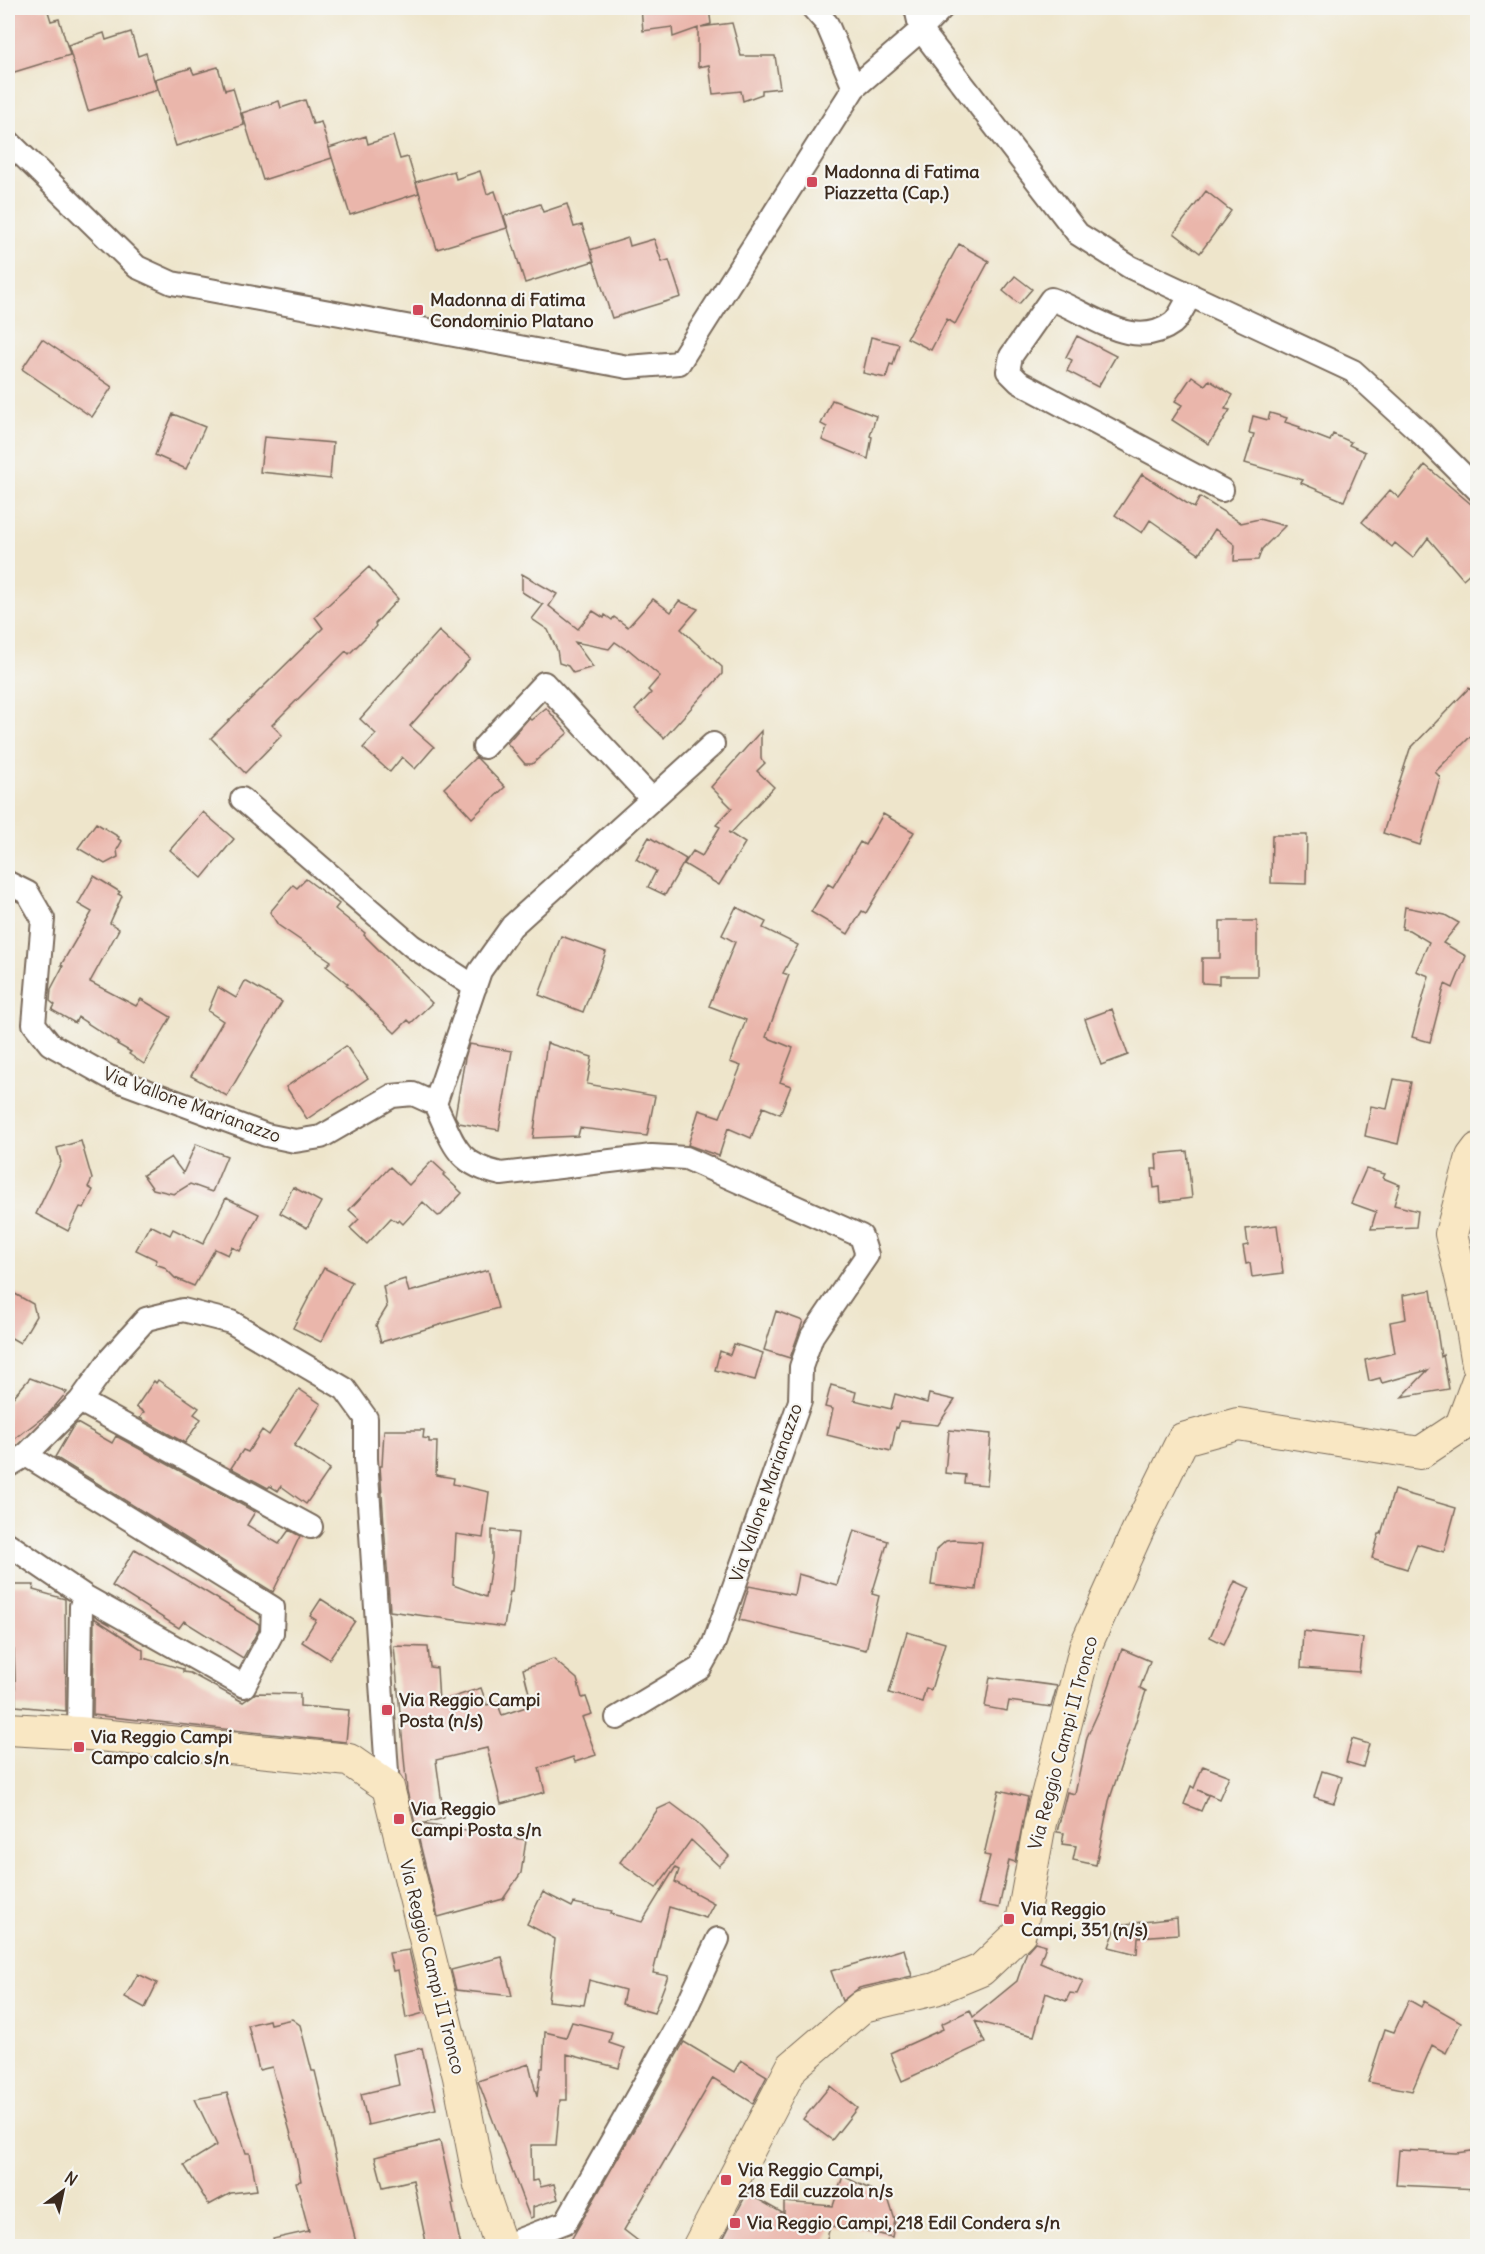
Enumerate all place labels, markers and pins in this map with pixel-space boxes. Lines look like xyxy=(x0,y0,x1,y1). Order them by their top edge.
place label: Madonna di Fatima Piazzetta (Cap.) xyxy=(824,160,979,204)
marker: Madonna di Fatima Piazzetta (Cap.) xyxy=(805,175,819,189)
place label: Madonna di Fatima Condominio Platano xyxy=(430,288,594,332)
marker: Madonna di Fatima Condominio Platano xyxy=(411,303,425,317)
place label: Via Reggio Campi Posta (n/s) xyxy=(399,1688,540,1732)
marker: Via Reggio Campi Posta (n/s) xyxy=(380,1703,394,1717)
place label: Via Reggio Campi Campo calcio s/n xyxy=(91,1725,232,1769)
marker: Via Reggio Campi Campo calcio s/n xyxy=(72,1740,86,1754)
place label: Via Reggio Campi Posta s/n xyxy=(411,1797,542,1841)
marker: Via Reggio Campi Posta s/n xyxy=(392,1812,406,1826)
place label: Via Reggio Campi, 351 (n/s) xyxy=(1021,1897,1148,1941)
marker: Via Reggio Campi, 351 (n/s) xyxy=(1002,1912,1016,1926)
place label: Via Reggio Campi, 218 Edil cuzzola n/s xyxy=(738,2158,893,2202)
marker: Via Reggio Campi, 218 Edil cuzzola n/s xyxy=(719,2173,733,2187)
place label: Via Reggio Campi, 218 Edil Condera s/n xyxy=(747,2211,1061,2234)
marker: Via Reggio Campi, 218 Edil Condera s/n xyxy=(728,2216,742,2230)

